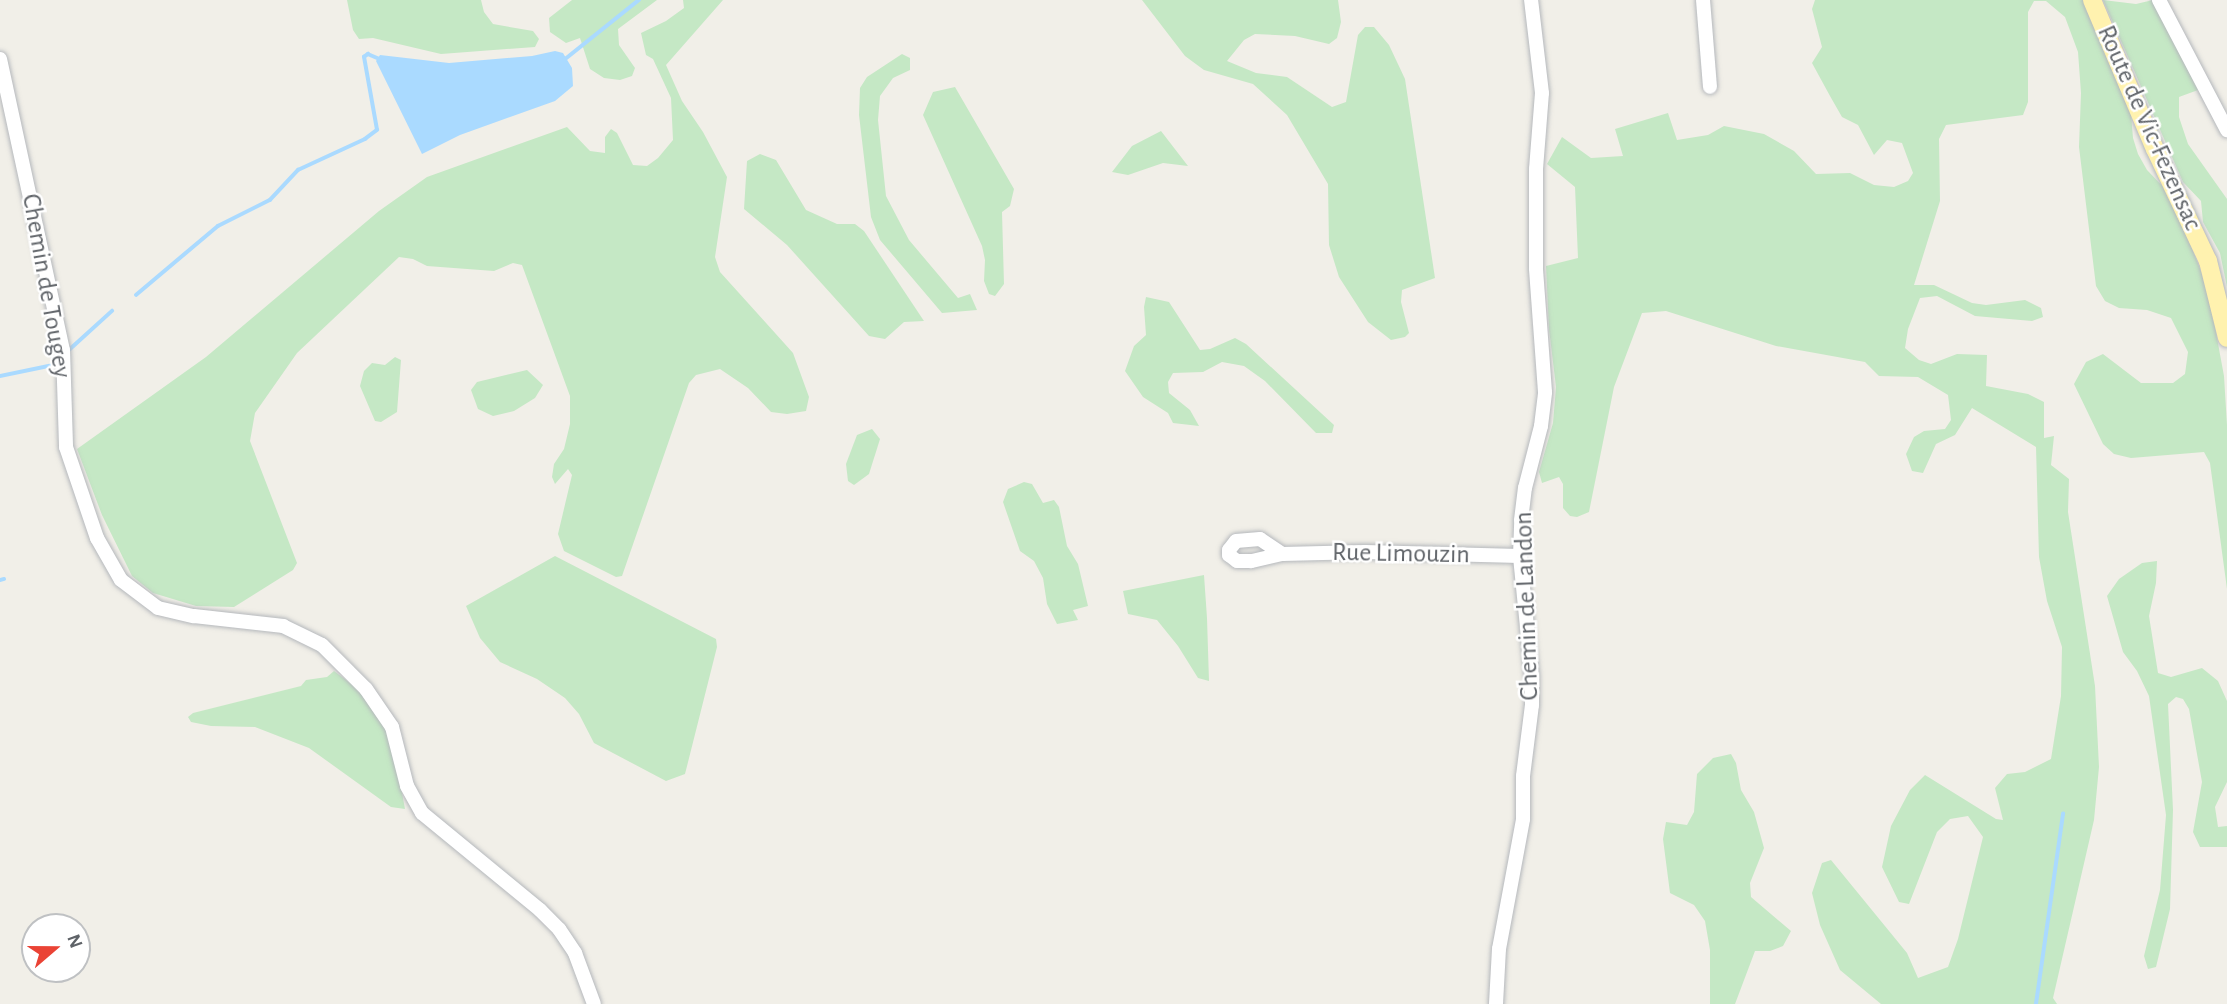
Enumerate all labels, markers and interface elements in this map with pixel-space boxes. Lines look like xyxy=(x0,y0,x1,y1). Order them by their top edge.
street label: Route de Vic-Fezensac xyxy=(2090,21,2208,235)
street label: Chemin de Tougey xyxy=(14,192,78,380)
street label: Chemin de Landon xyxy=(1508,511,1546,701)
street label: Rue Limouzin xyxy=(1332,537,1470,571)
north arrow xyxy=(21,913,91,983)
text: N xyxy=(63,932,86,951)

